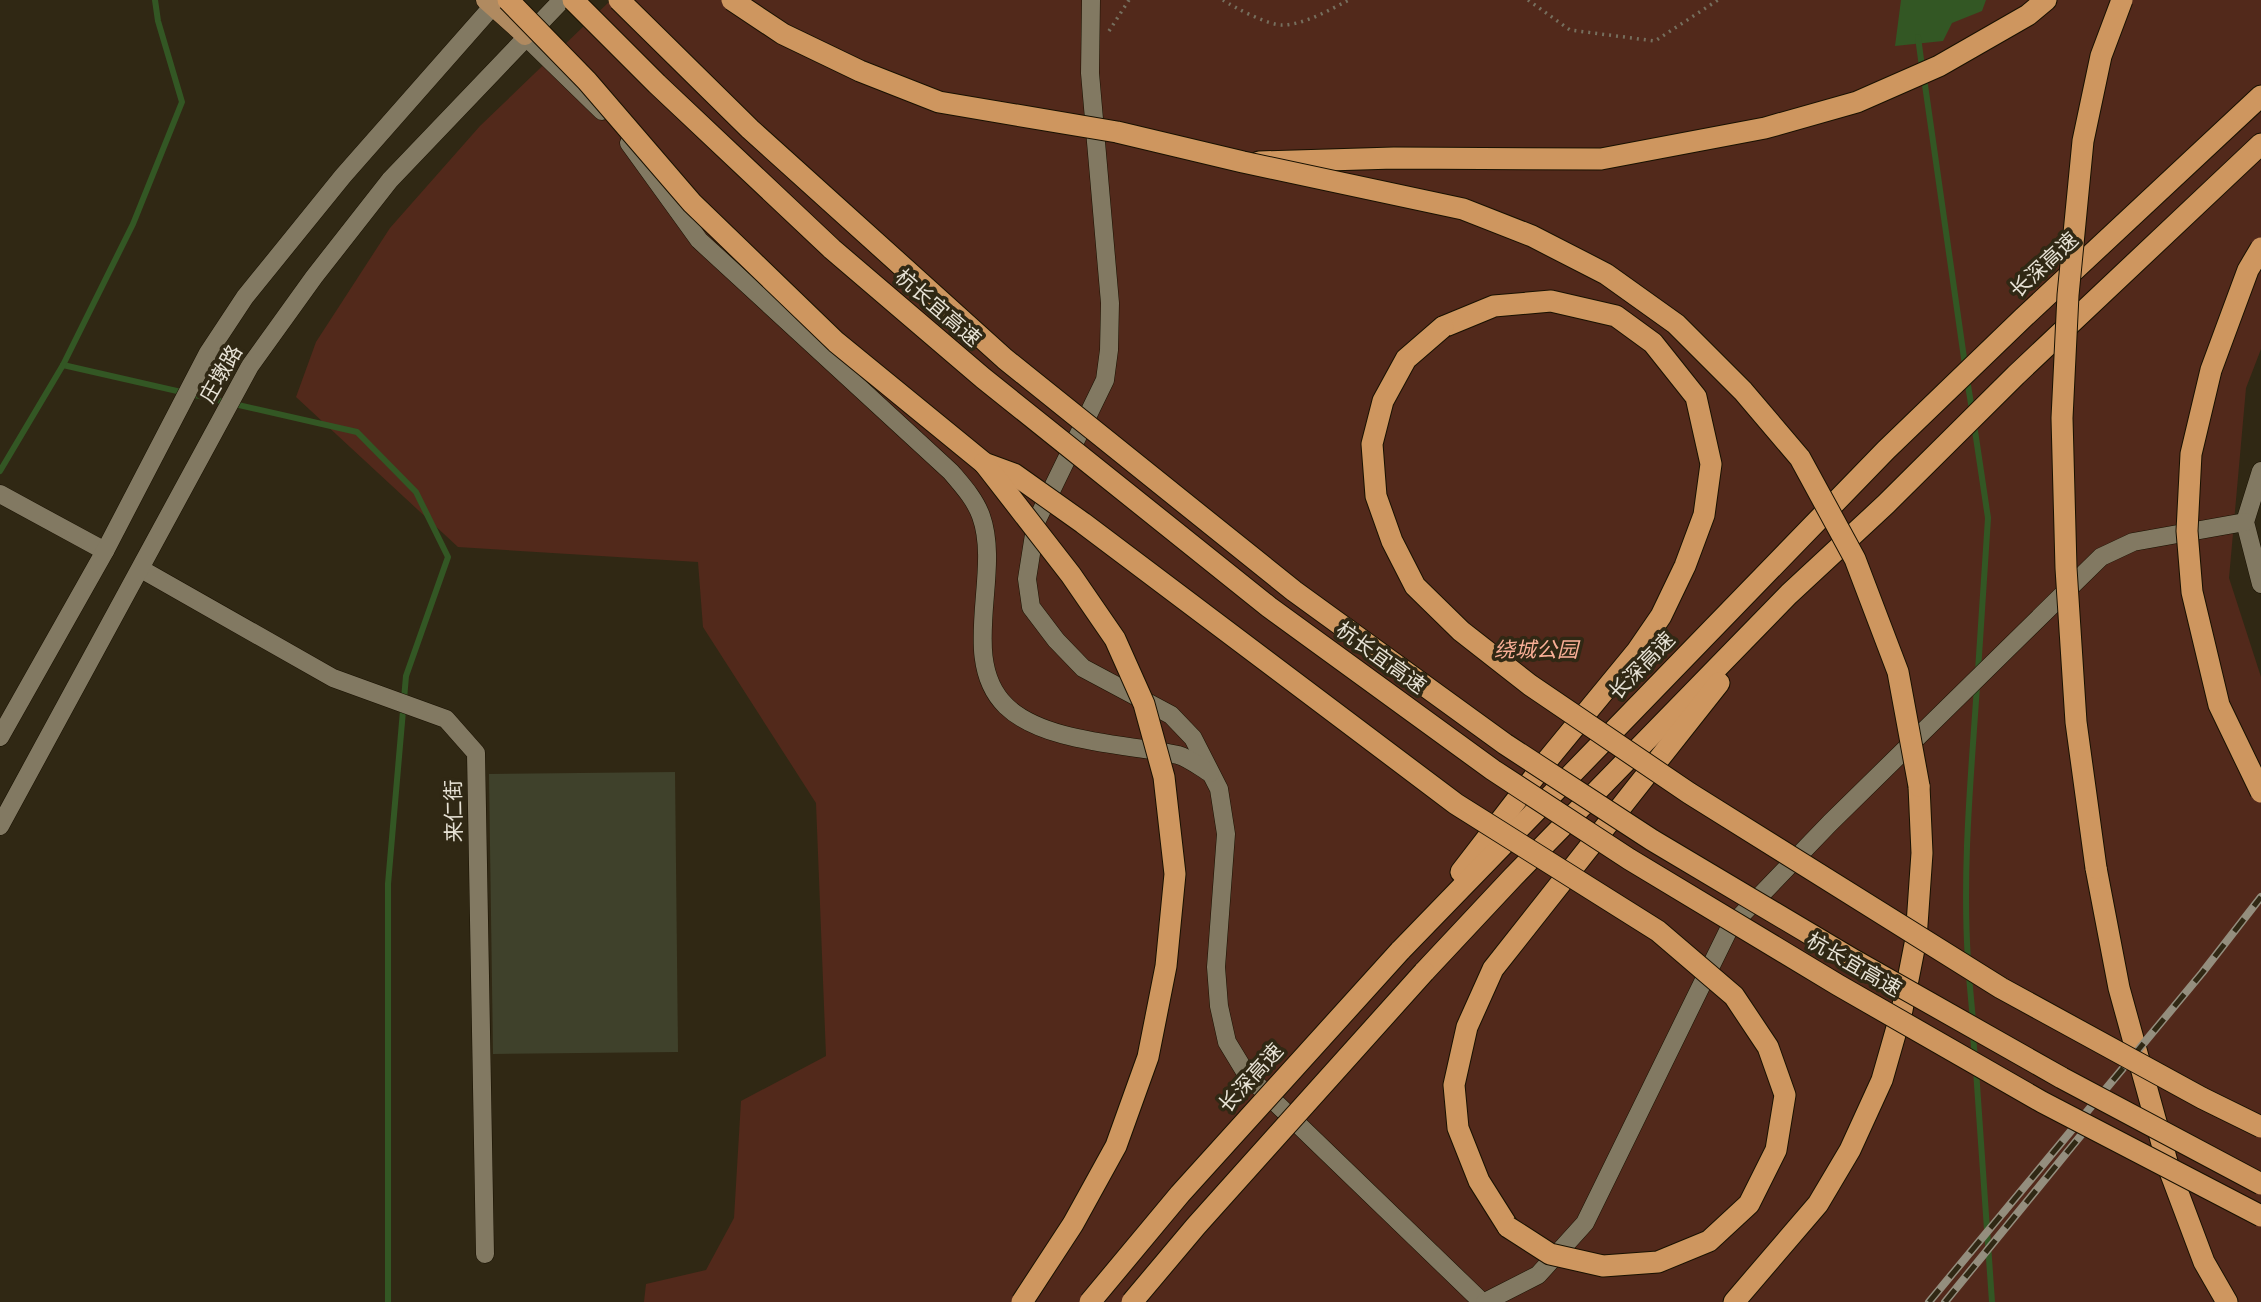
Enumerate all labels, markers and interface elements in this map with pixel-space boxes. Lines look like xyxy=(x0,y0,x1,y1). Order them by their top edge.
street label: 长深高速 xyxy=(2003,225,2084,304)
street label: 杭长宜高速 xyxy=(889,262,987,353)
street label: 庄墩路 xyxy=(192,339,249,408)
street label: 杭长宜高速 xyxy=(1330,615,1432,700)
street label: 长深高速 xyxy=(1602,625,1681,706)
park label: 绕城公园 xyxy=(1494,635,1581,664)
street label: 来仁街 xyxy=(438,779,469,843)
street label: 杭长宜高速 xyxy=(1802,926,1907,1003)
street label: 长深高速 xyxy=(1212,1037,1290,1119)

